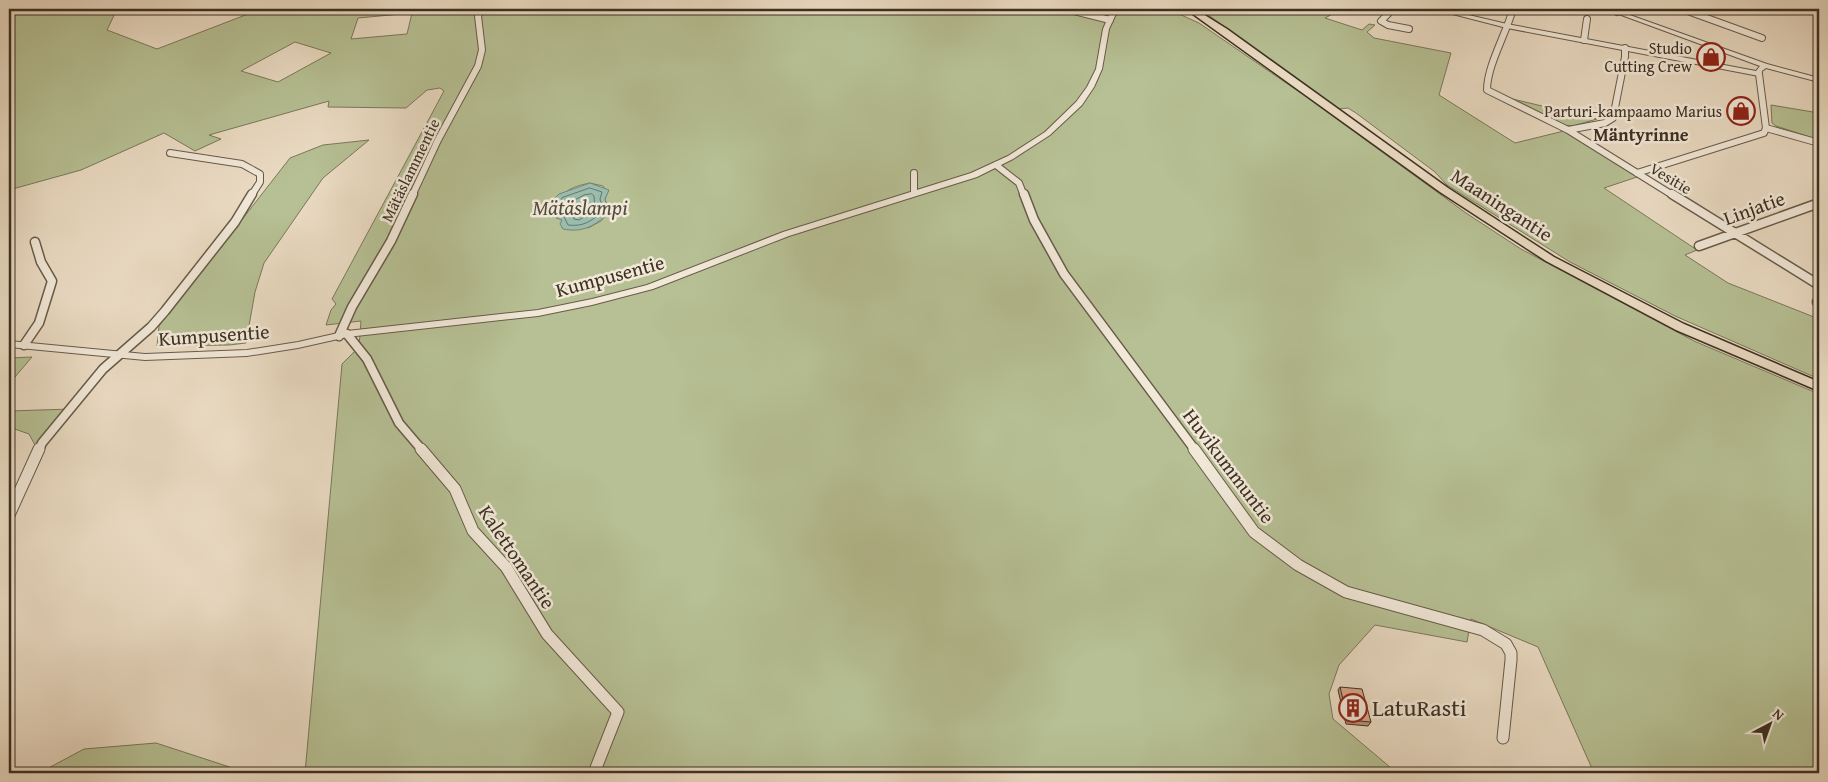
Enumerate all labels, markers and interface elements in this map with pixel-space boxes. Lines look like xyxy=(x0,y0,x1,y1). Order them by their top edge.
place label: Studio Cutting Crew xyxy=(1604,36,1693,78)
shop icon: Studio Cutting Crew xyxy=(1696,42,1726,72)
shop icon: Parturi-kampaamo Marius xyxy=(1726,96,1756,126)
place label: Parturi-kampaamo Marius xyxy=(1544,99,1722,123)
street label: Mätäslammentie xyxy=(375,114,445,226)
district label: Mäntyrinne xyxy=(1593,121,1689,148)
street label: Vesitie xyxy=(1645,156,1697,200)
street label: Maaningantie xyxy=(1446,161,1559,248)
street label: Linjatie xyxy=(1719,183,1789,232)
water label: Mätäslampi xyxy=(532,192,628,223)
street label: Kumpusentie xyxy=(552,247,667,304)
street label: Kumpusentie xyxy=(157,316,270,353)
street label: Huvikummuntie xyxy=(1176,402,1282,529)
street label: Kalettomantie xyxy=(472,499,563,614)
place label: LatuRasti xyxy=(1372,690,1467,725)
building icon: LatuRasti xyxy=(1338,693,1368,723)
north arrow xyxy=(1746,700,1796,750)
text: N xyxy=(1768,704,1789,725)

